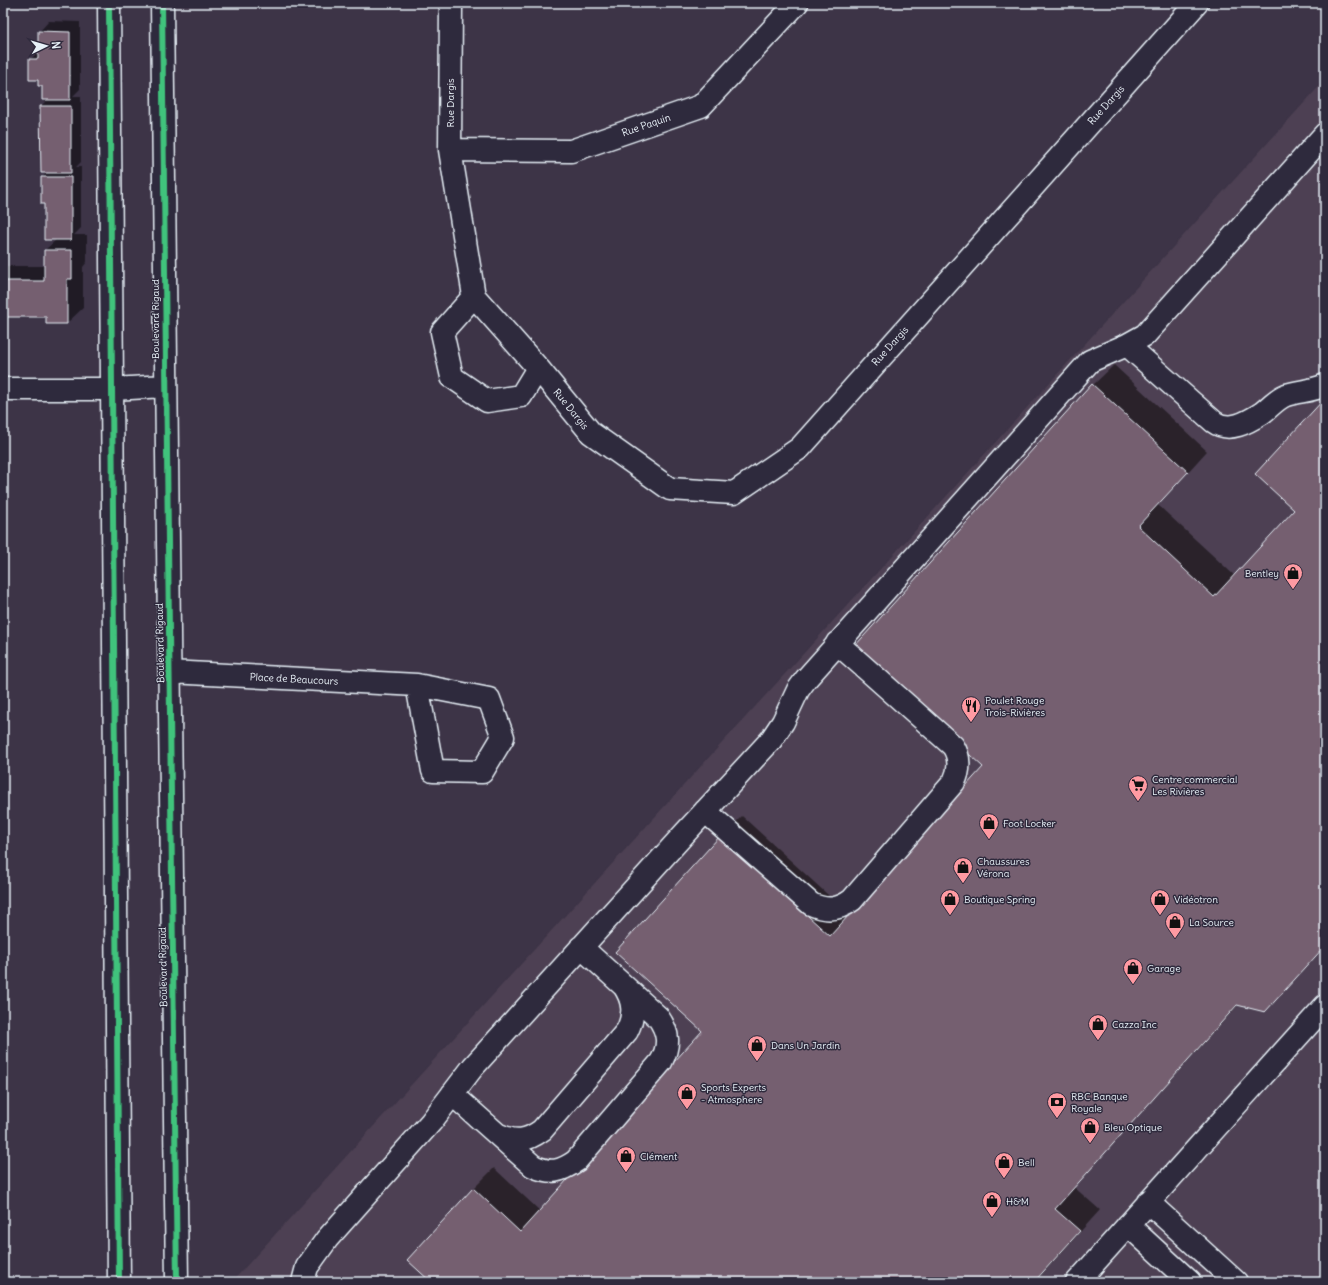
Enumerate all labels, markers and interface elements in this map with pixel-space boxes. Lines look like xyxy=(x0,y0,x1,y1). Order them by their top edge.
north arrow xyxy=(26,26,66,66)
text: N xyxy=(49,41,63,50)
street label: Rue Dargis xyxy=(444,78,457,128)
street label: Rue Dargis xyxy=(1085,82,1128,128)
street label: Rue Paquin xyxy=(620,111,672,139)
street label: Boulevard Rigaud xyxy=(149,279,162,359)
street label: Rue Dargis xyxy=(869,323,912,369)
street label: Rue Dargis xyxy=(551,386,592,432)
shop icon: Bentley xyxy=(1282,562,1304,590)
place label: Bentley xyxy=(1245,567,1279,580)
street label: Boulevard Rigaud xyxy=(153,603,167,683)
street label: Place de Beaucours xyxy=(249,670,339,688)
place label: Poulet Rouge Trois-Rivières xyxy=(985,694,1045,719)
restaurant icon: Poulet Rouge Trois-Rivières xyxy=(960,695,982,723)
place label: Centre commercial Les Rivières xyxy=(1152,773,1237,798)
supermarket icon: Centre commercial Les Rivières xyxy=(1127,774,1149,802)
shop icon: Foot Locker xyxy=(978,812,1000,840)
place label: Foot Locker xyxy=(1003,817,1056,830)
place label: Chaussures Vérona xyxy=(977,855,1030,880)
shop icon: Chaussures Vérona xyxy=(952,856,974,884)
shop icon: Boutique Spring xyxy=(939,888,961,916)
shop icon: Vidéotron xyxy=(1149,888,1171,916)
place label: Boutique Spring xyxy=(964,893,1036,906)
place label: Vidéotron xyxy=(1174,893,1218,906)
shop icon: La Source xyxy=(1164,911,1186,939)
place label: La Source xyxy=(1189,916,1234,929)
street label: Boulevard Rigaud xyxy=(156,927,170,1007)
shop icon: Garage xyxy=(1122,957,1144,985)
place label: Garage xyxy=(1147,962,1181,975)
shop icon: Cazza Inc xyxy=(1087,1013,1109,1041)
place label: Cazza Inc xyxy=(1112,1018,1157,1031)
shop icon: Dans Un Jardin xyxy=(746,1034,768,1062)
place label: Dans Un Jardin xyxy=(771,1039,840,1052)
place label: Sports Experts - Atmosphere xyxy=(701,1081,767,1106)
shop icon: Sports Experts - Atmosphere xyxy=(676,1082,698,1110)
place label: RBC Banque Royale xyxy=(1071,1090,1128,1115)
bank icon: RBC Banque Royale xyxy=(1046,1091,1068,1119)
shop icon: Bleu Optique xyxy=(1079,1116,1101,1144)
place label: Bleu Optique xyxy=(1104,1121,1162,1134)
shop icon: Clément xyxy=(615,1145,637,1173)
place label: Clément xyxy=(640,1150,678,1163)
shop icon: Bell xyxy=(993,1151,1015,1179)
place label: Bell xyxy=(1018,1156,1034,1169)
shop icon: H&M xyxy=(981,1190,1003,1218)
place label: H&M xyxy=(1006,1195,1029,1208)

